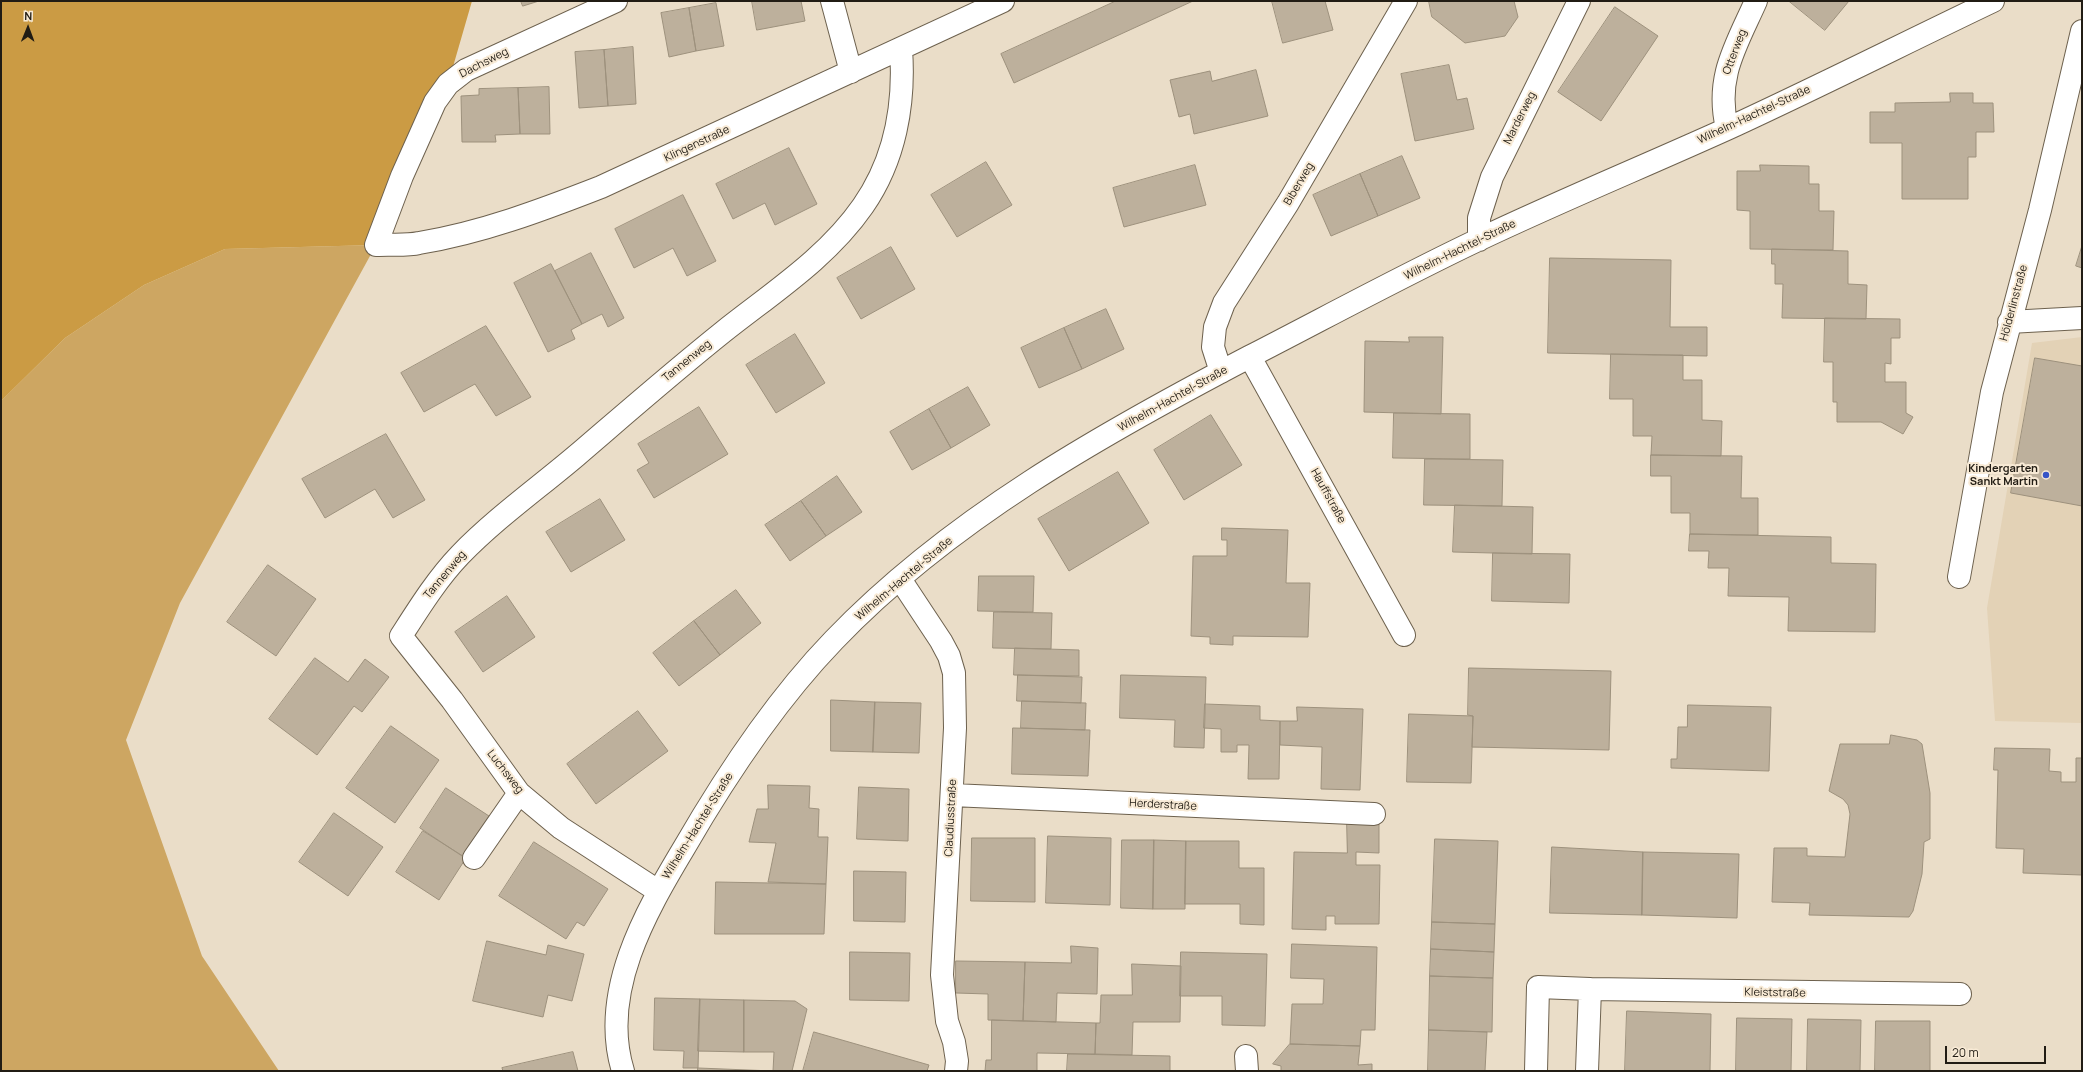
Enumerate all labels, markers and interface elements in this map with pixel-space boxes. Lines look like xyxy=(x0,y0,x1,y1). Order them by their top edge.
north arrow xyxy=(8,8,48,48)
text: N xyxy=(24,8,32,23)
street label: Otterweg xyxy=(1720,27,1750,77)
street label: Dachsweg xyxy=(457,45,511,81)
street label: Wilhelm-Hachtel-Straße xyxy=(1696,83,1812,147)
street label: Marderweg xyxy=(1501,89,1539,147)
street label: Klingenstraße xyxy=(662,123,732,165)
street label: Biberweg xyxy=(1281,160,1317,208)
street label: Wilhelm-Hachtel-Straße xyxy=(1402,217,1518,283)
street label: Hölderlinstraße xyxy=(1998,264,2030,342)
street label: Tannenweg xyxy=(660,337,714,385)
street label: Wilhelm-Hachtel-Straße xyxy=(1116,363,1230,435)
place label: Kindergarten Sankt Martin xyxy=(1968,462,2038,488)
street label: Hauffstraße xyxy=(1308,466,1348,526)
marker: Kindergarten Sankt Martin xyxy=(2041,470,2051,480)
street label: Wilhelm-Hachtel-Straße xyxy=(853,534,955,624)
street label: Tannenweg xyxy=(421,548,469,602)
street label: Luchsweg xyxy=(484,748,526,796)
street label: Wilhelm-Hachtel-Straße xyxy=(660,770,736,882)
street label: Claudiusstraße xyxy=(942,779,960,857)
street label: Herderstraße xyxy=(1129,797,1197,813)
street label: Kleiststraße xyxy=(1744,986,1806,1000)
scale bar xyxy=(1947,1038,2048,1064)
text: 20 m xyxy=(1952,1044,1979,1061)

